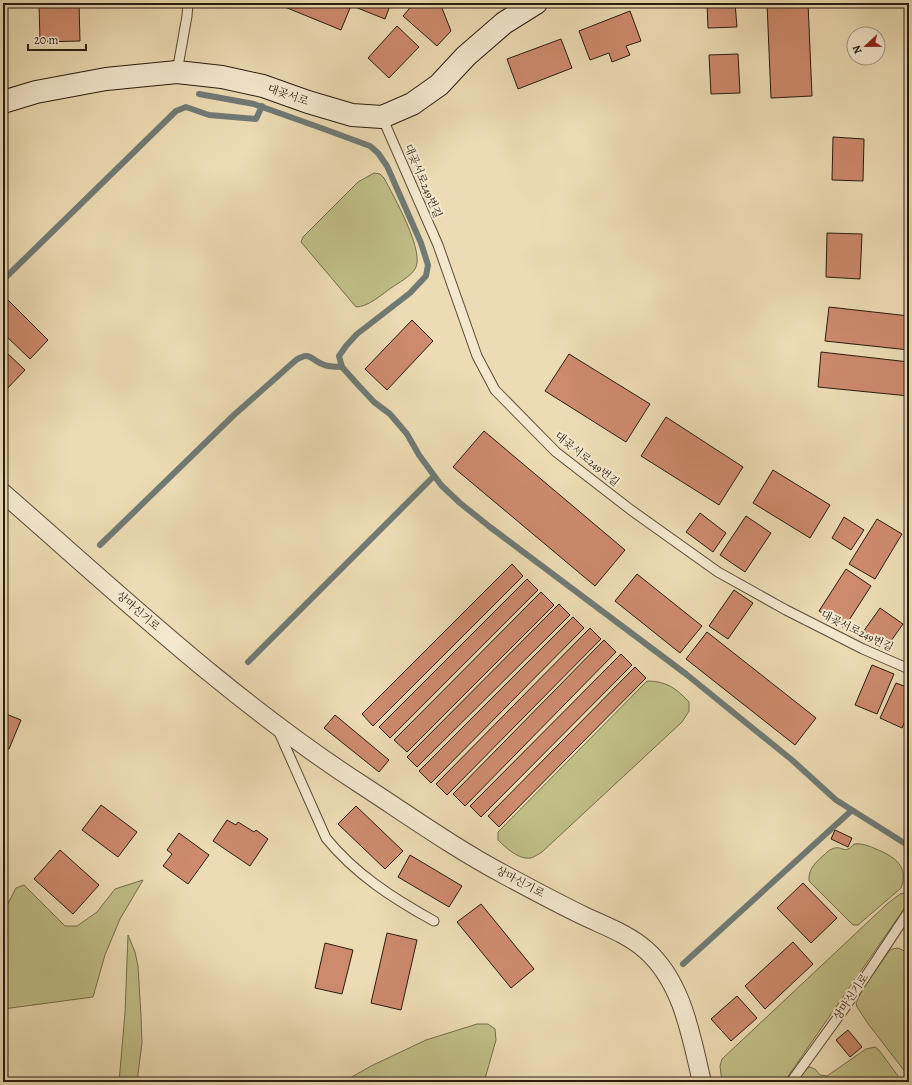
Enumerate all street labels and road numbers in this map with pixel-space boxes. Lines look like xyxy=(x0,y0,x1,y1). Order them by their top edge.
street label: 대곶서로 xyxy=(265,81,311,109)
street label: 대곶서로249번길 xyxy=(401,142,445,220)
street label: 대곶서로249번길 xyxy=(552,428,622,490)
street label: 상마신기로 xyxy=(113,588,163,634)
street label: 대곶서로249번길 xyxy=(818,607,896,655)
street label: 상마신기로 xyxy=(493,863,547,901)
street label: 상마신기로 xyxy=(830,970,872,1023)

